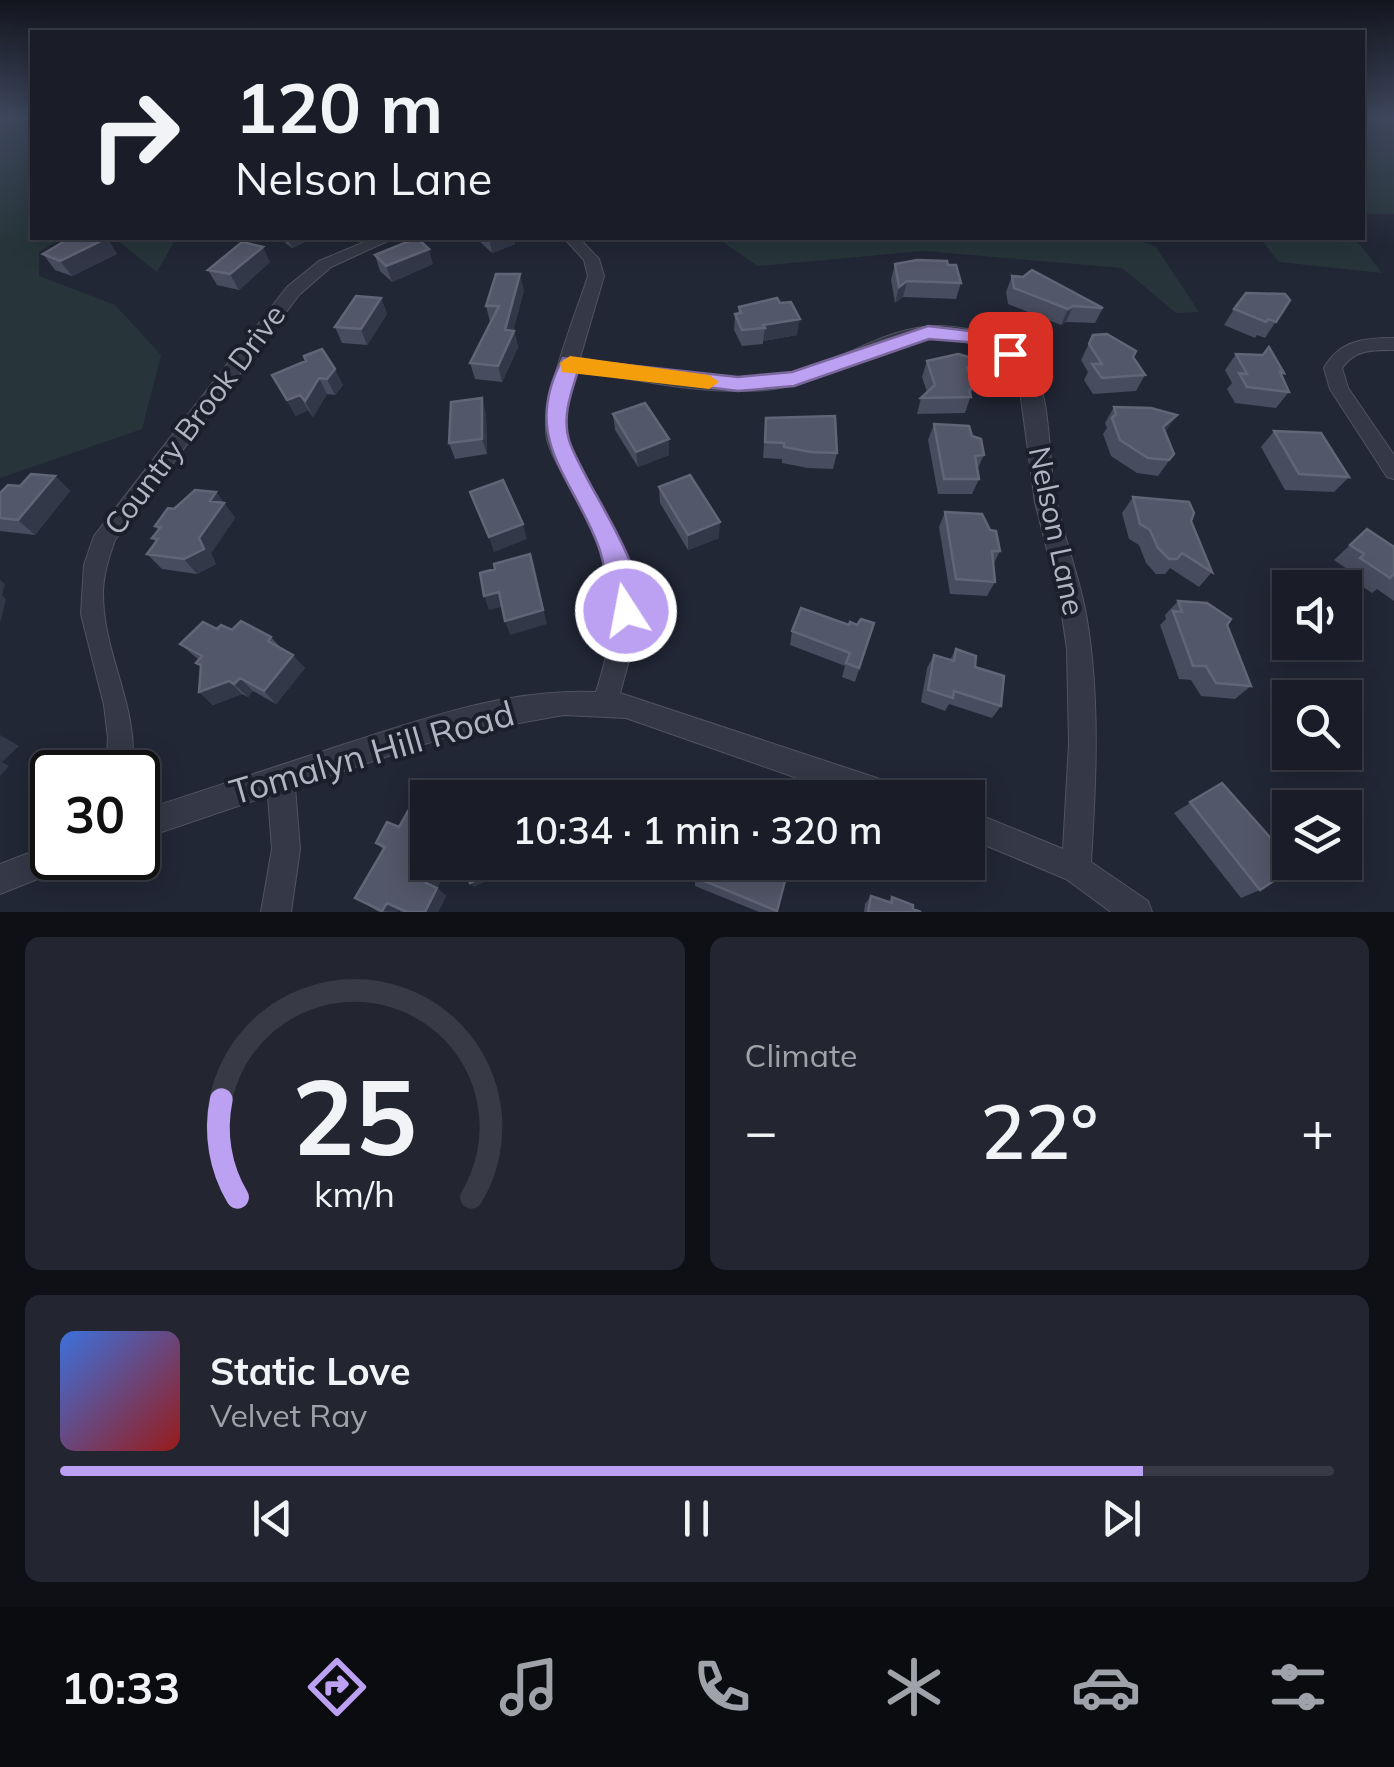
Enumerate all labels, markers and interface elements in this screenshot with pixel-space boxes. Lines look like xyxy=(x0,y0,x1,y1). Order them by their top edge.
text: 120 m xyxy=(235,63,443,151)
icon: right xyxy=(70,70,200,200)
text: Nelson Lane xyxy=(235,150,492,206)
street label: Country Brook Drive xyxy=(95,297,293,542)
pin xyxy=(968,312,1053,397)
icon: arrive xyxy=(983,327,1038,382)
street label: Nelson Lane xyxy=(1021,443,1093,619)
position arrow xyxy=(574,559,678,663)
map controls xyxy=(1272,570,1362,880)
button: sound xyxy=(1272,570,1362,660)
button: search xyxy=(1272,680,1362,770)
street label: Tomalyn Hill Road xyxy=(225,690,519,814)
speed limit sign: 30 xyxy=(30,750,160,880)
button: layers xyxy=(1272,790,1362,880)
text: 10:34 · 1 min · 320 m xyxy=(512,806,883,854)
text: Climate xyxy=(745,1035,857,1075)
text: 25 xyxy=(292,1050,417,1181)
text: 22° xyxy=(980,1084,1098,1178)
text: − xyxy=(745,1096,778,1165)
text: + xyxy=(1301,1096,1334,1165)
text: km/h xyxy=(314,1171,395,1216)
text: Static Love xyxy=(210,1347,411,1395)
text: Velvet Ray xyxy=(210,1395,367,1435)
icon: previous xyxy=(245,1491,300,1546)
icon: pause xyxy=(669,1491,724,1546)
icon: next xyxy=(1094,1491,1149,1546)
icon: directions xyxy=(302,1652,372,1722)
icon: music xyxy=(494,1652,564,1722)
icon: phone xyxy=(687,1652,757,1722)
icon: climate xyxy=(879,1652,949,1722)
icon: car xyxy=(1071,1652,1141,1722)
icon: filters xyxy=(1263,1652,1333,1722)
text: 10:33 xyxy=(61,1659,180,1715)

